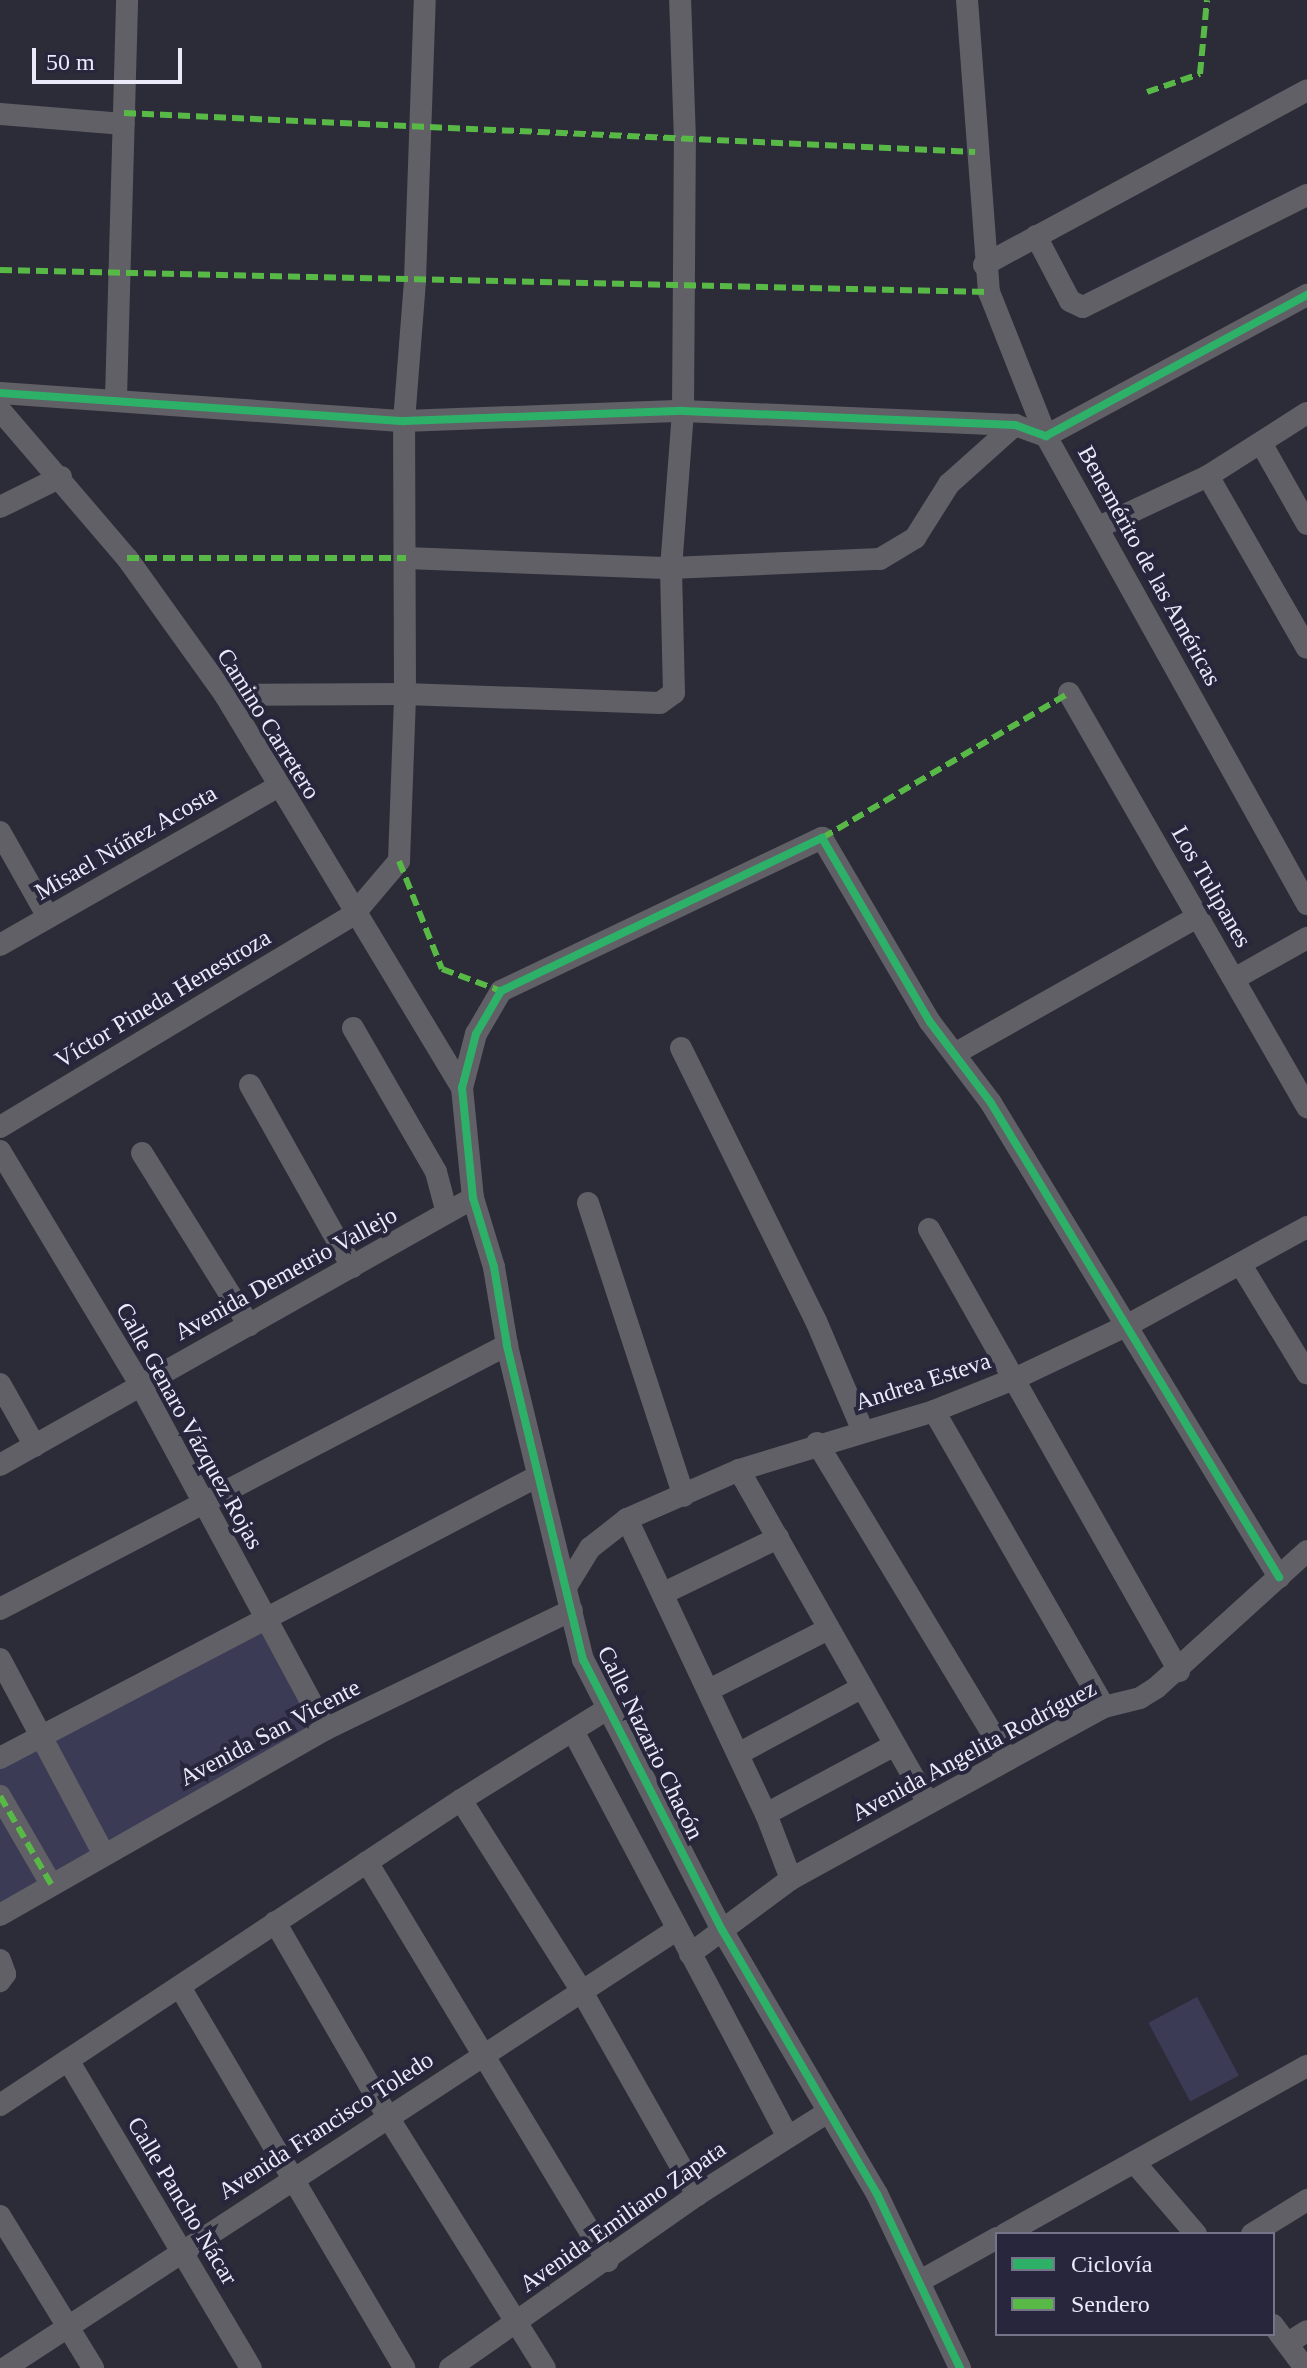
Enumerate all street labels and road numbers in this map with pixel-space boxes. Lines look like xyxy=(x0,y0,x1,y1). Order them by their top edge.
street label: Benemérito de las Américas xyxy=(1071,440,1227,692)
street label: Camino Carretero xyxy=(210,643,326,805)
street label: Misael Núñez Acosta xyxy=(29,779,223,907)
street label: Los Tulipanes xyxy=(1165,821,1257,953)
street label: Víctor Pineda Henestroza xyxy=(50,923,276,1075)
street label: Avenida Demetrio Vallejo xyxy=(170,1201,402,1347)
street label: Calle Genaro Vázquez Rojas xyxy=(109,1297,269,1555)
street label: Andrea Esteva xyxy=(852,1347,994,1417)
street label: Calle Nazario Chacón xyxy=(591,1641,709,1845)
street label: Avenida San Vicente xyxy=(175,1673,365,1793)
street label: Avenida Angelita Rodríguez xyxy=(846,1674,1102,1828)
street label: Avenida Francisco Toledo xyxy=(213,2046,439,2206)
street label: Calle Pancho Nácar xyxy=(121,2112,243,2290)
street label: Avenida Emiliano Zapata xyxy=(514,2135,732,2299)

